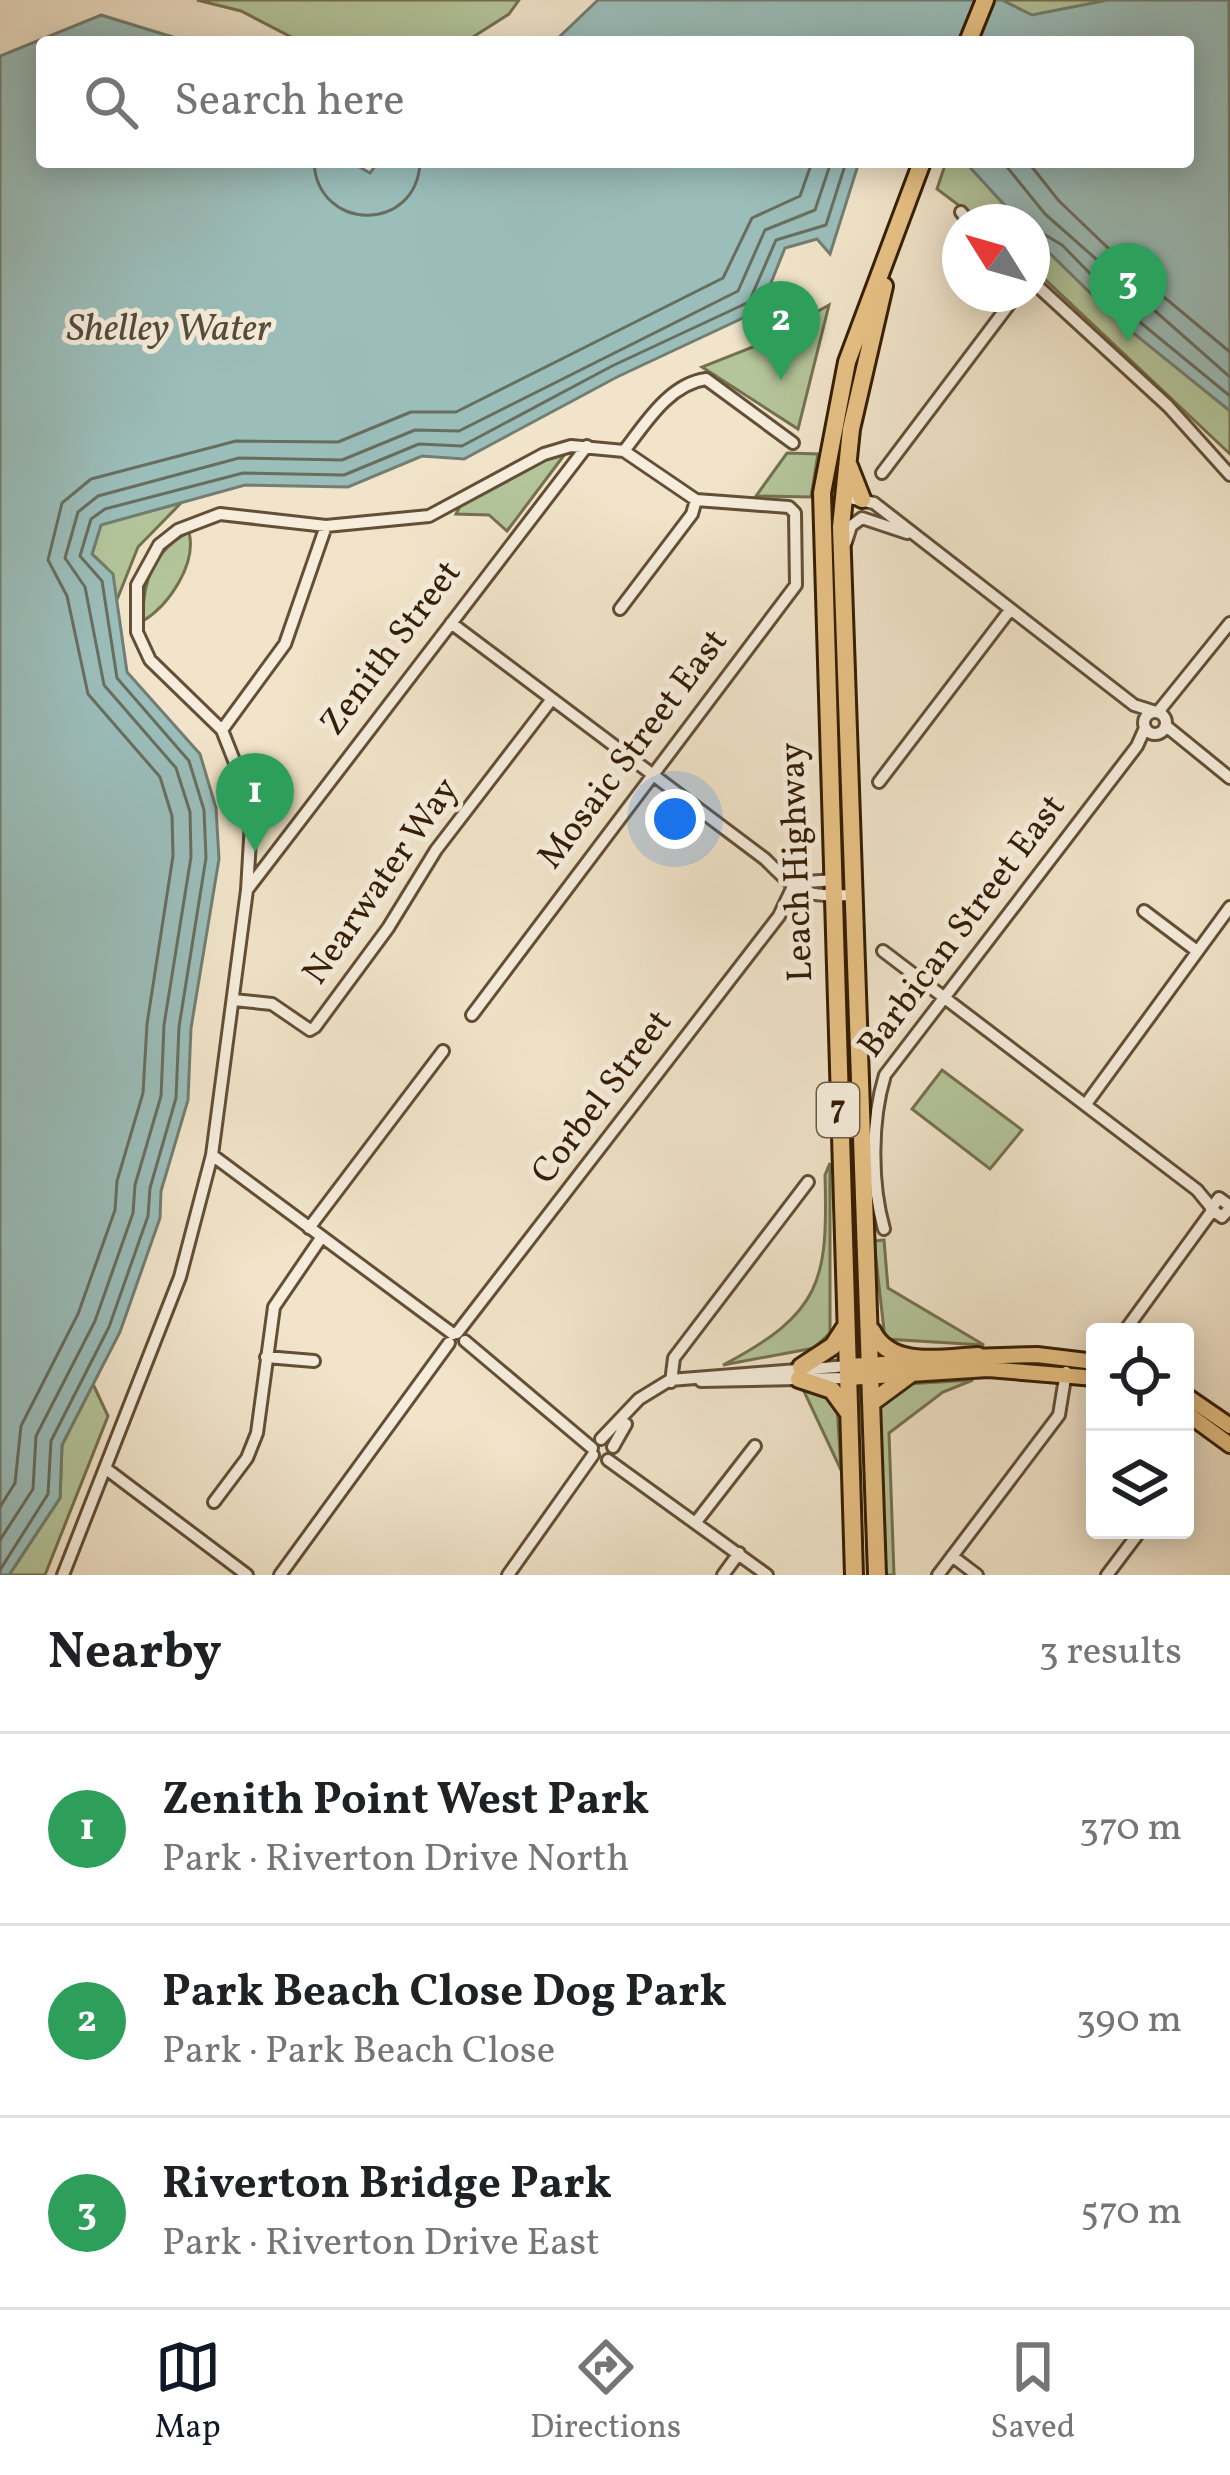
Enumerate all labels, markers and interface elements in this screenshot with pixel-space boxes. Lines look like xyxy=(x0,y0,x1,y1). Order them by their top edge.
search box xyxy=(36,36,1194,168)
icon: search xyxy=(78,69,144,135)
text: Search here xyxy=(174,71,405,134)
north arrow xyxy=(942,204,1050,312)
pin: 3 xyxy=(1089,243,1167,342)
pin: 2 xyxy=(742,281,820,380)
water label: Shelley Water xyxy=(67,303,272,357)
street label: Zenith Street xyxy=(310,551,474,747)
street label: Mosaic Street East xyxy=(527,620,741,880)
street label: Leach Highway xyxy=(769,741,827,983)
pin: 1 xyxy=(216,753,294,852)
street label: Nearwater Way xyxy=(292,768,472,996)
street label: Barbican Street East xyxy=(847,785,1079,1069)
your location xyxy=(645,789,705,849)
street label: Corbel Street xyxy=(521,1000,685,1196)
road number: 7 xyxy=(817,1083,859,1137)
map controls xyxy=(1086,1323,1194,1539)
button: locate xyxy=(1086,1323,1194,1431)
button: layers xyxy=(1086,1431,1194,1539)
text: Nearby xyxy=(48,1618,222,1689)
text: 3 results xyxy=(1039,1626,1182,1680)
text: Zenith Point West Park xyxy=(162,1770,649,1833)
text: 1 xyxy=(79,1802,95,1856)
text: 370 m xyxy=(1079,1802,1182,1856)
text: Park · Riverton Drive North xyxy=(162,1833,630,1887)
text: Park Beach Close Dog Park xyxy=(162,1962,727,2025)
text: 2 xyxy=(77,1994,97,2048)
text: 390 m xyxy=(1076,1994,1182,2048)
text: Park · Park Beach Close xyxy=(162,2025,555,2079)
text: Riverton Bridge Park xyxy=(162,2154,612,2217)
text: 3 xyxy=(77,2186,97,2240)
text: 570 m xyxy=(1080,2186,1182,2240)
text: Park · Riverton Drive East xyxy=(162,2217,600,2271)
tab: Map xyxy=(155,2334,221,2452)
tab: Directions xyxy=(530,2334,681,2452)
tab: Saved xyxy=(990,2334,1075,2452)

